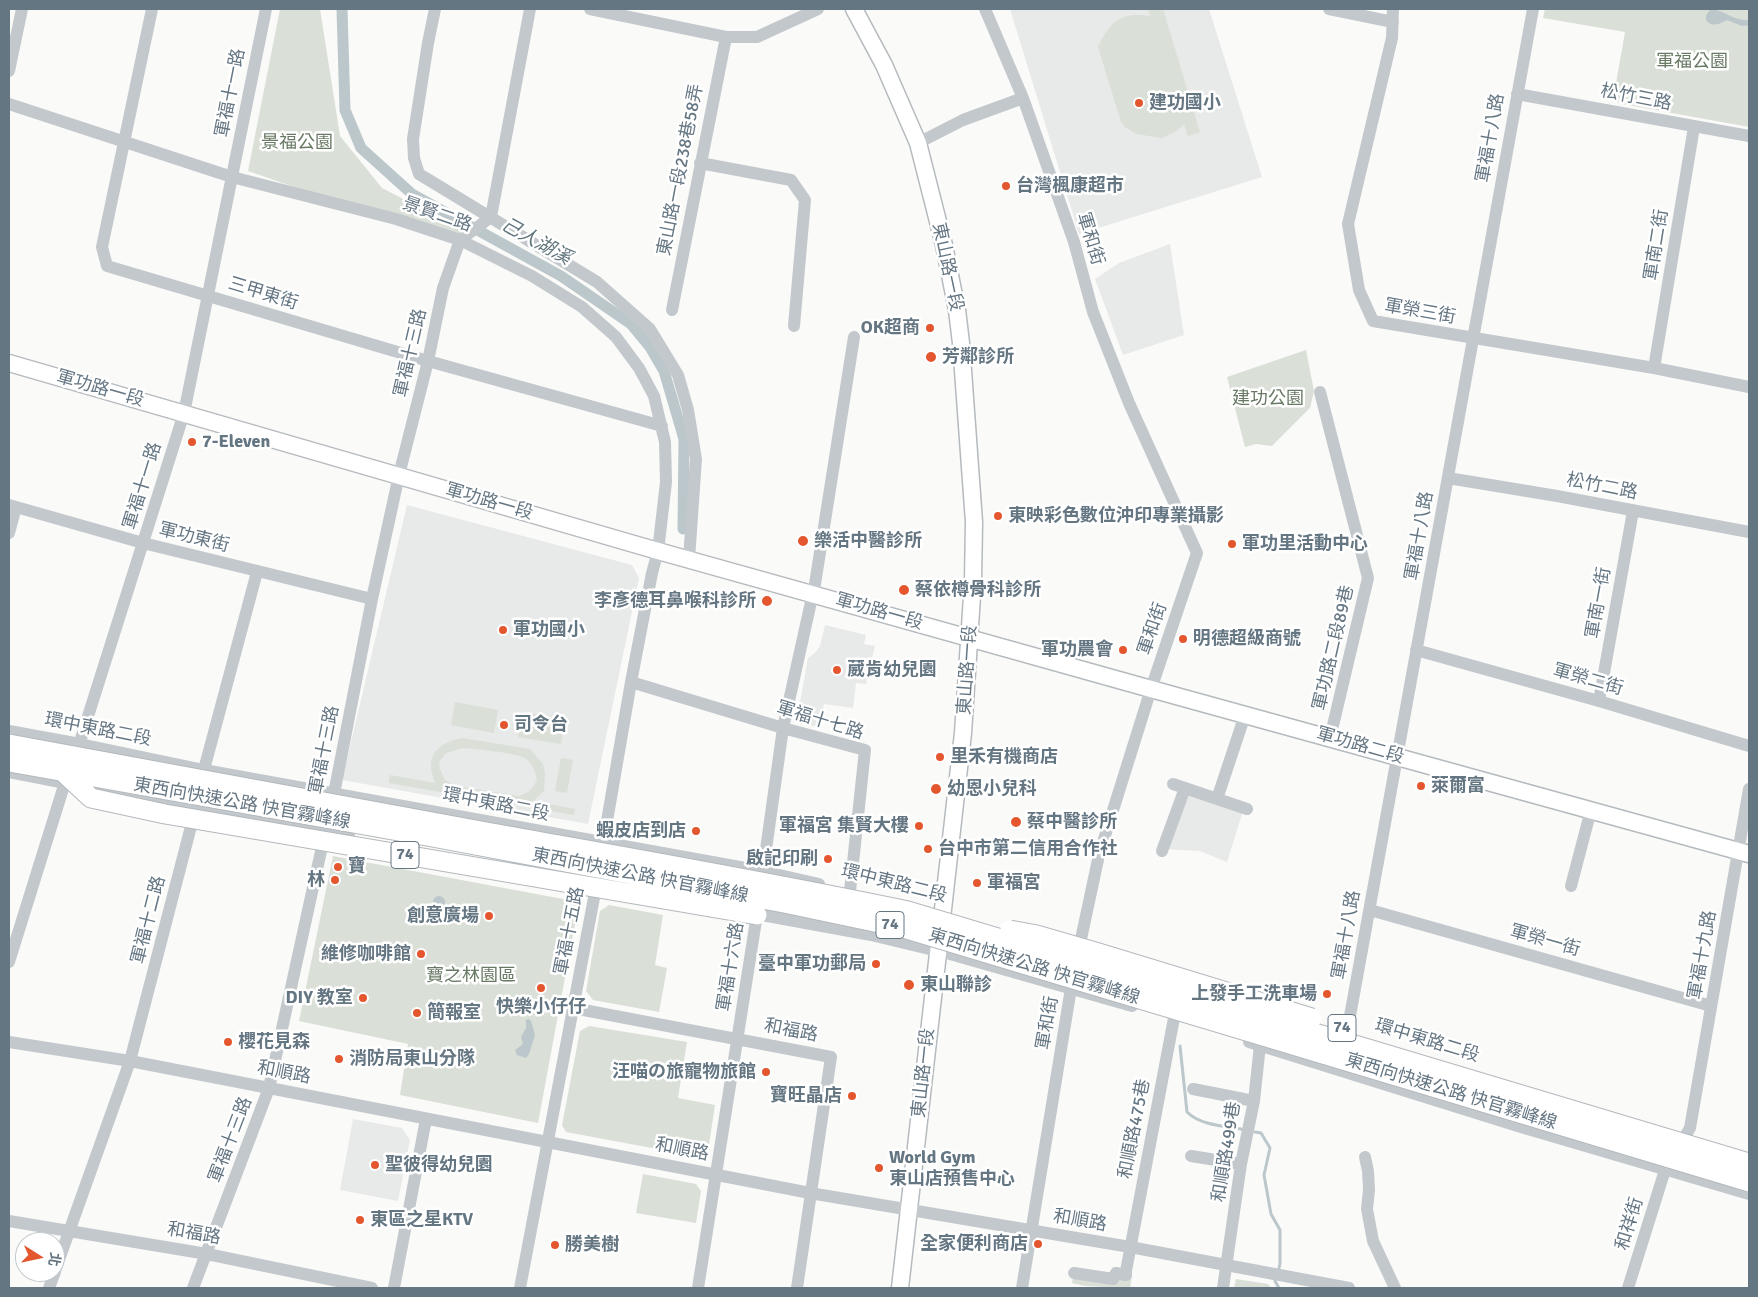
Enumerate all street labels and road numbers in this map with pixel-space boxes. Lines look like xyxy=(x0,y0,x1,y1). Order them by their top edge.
street label: 軍福十一路 xyxy=(212,47,250,139)
street label: 松竹三路 xyxy=(1599,81,1673,115)
street label: 東山路一段238巷58弄 xyxy=(654,82,708,258)
street label: 軍福十八路 xyxy=(1473,92,1509,184)
street label: 景賢二路 xyxy=(399,193,475,237)
street label: 軍南二街 xyxy=(1641,208,1673,282)
street label: 軍和街 xyxy=(1072,210,1108,268)
street label: 東山路一段 xyxy=(927,221,967,313)
street label: 三甲東街 xyxy=(225,273,301,315)
street label: 軍榮三街 xyxy=(1383,295,1457,329)
street label: 軍福十三路 xyxy=(390,307,432,399)
street label: 軍功路一段 xyxy=(54,366,146,412)
street label: 軍福十一路 xyxy=(120,440,166,532)
street label: 松竹二路 xyxy=(1565,470,1639,504)
street label: 軍功路一段 xyxy=(443,479,535,525)
street label: 軍福十八路 xyxy=(1402,490,1438,582)
street label: 軍功東街 xyxy=(156,519,232,557)
street label: 軍南一街 xyxy=(1582,566,1616,640)
street label: 軍功路二段89巷 xyxy=(1309,583,1359,713)
street label: 軍功路一段 xyxy=(833,589,925,635)
street label: 軍和街 xyxy=(1134,600,1172,658)
street label: 東山路一段 xyxy=(954,624,982,716)
street label: 軍榮二街 xyxy=(1550,660,1626,700)
street label: 軍福十七路 xyxy=(774,698,866,744)
street label: 軍福十三路 xyxy=(306,704,344,796)
street label: 環中東路二段 xyxy=(43,709,153,751)
street label: 軍功路二段 xyxy=(1314,723,1406,769)
street label: 東西向快速公路 快官霧峰線 xyxy=(132,774,352,834)
street label: 環中東路二段 xyxy=(441,784,551,826)
road number: 74 xyxy=(391,842,419,868)
street label: 東西向快速公路 快官霧峰線 xyxy=(530,844,750,908)
street label: 環中東路二段 xyxy=(839,860,949,908)
street label: 軍福十二路 xyxy=(128,874,170,966)
street label: 軍福十五路 xyxy=(551,885,589,977)
street label: 軍福十八路 xyxy=(1329,889,1365,981)
street label: 軍福十九路 xyxy=(1685,909,1721,1001)
road number: 74 xyxy=(876,912,904,938)
street label: 軍福十六路 xyxy=(713,921,749,1013)
street label: 軍榮一街 xyxy=(1507,921,1583,961)
street label: 東西向快速公路 快官霧峰線 xyxy=(926,925,1142,1009)
street label: 軍和街 xyxy=(1033,995,1063,1051)
road number: 74 xyxy=(1328,1014,1356,1042)
street label: 和福路 xyxy=(762,1015,820,1047)
street label: 環中東路二段 xyxy=(1372,1015,1482,1067)
street label: 東山路一段 xyxy=(909,1027,939,1119)
street label: 東西向快速公路 快官霧峰線 xyxy=(1343,1050,1559,1134)
street label: 和順路 xyxy=(255,1057,313,1089)
street label: 和順路475巷 xyxy=(1115,1077,1155,1181)
street label: 軍福十三路 xyxy=(205,1094,257,1186)
street label: 和順路499巷 xyxy=(1208,1100,1246,1204)
street label: 和順路 xyxy=(653,1134,711,1166)
street label: 和祥街 xyxy=(1612,1195,1648,1253)
street label: 和順路 xyxy=(1052,1206,1108,1236)
street label: 和福路 xyxy=(166,1219,222,1249)

